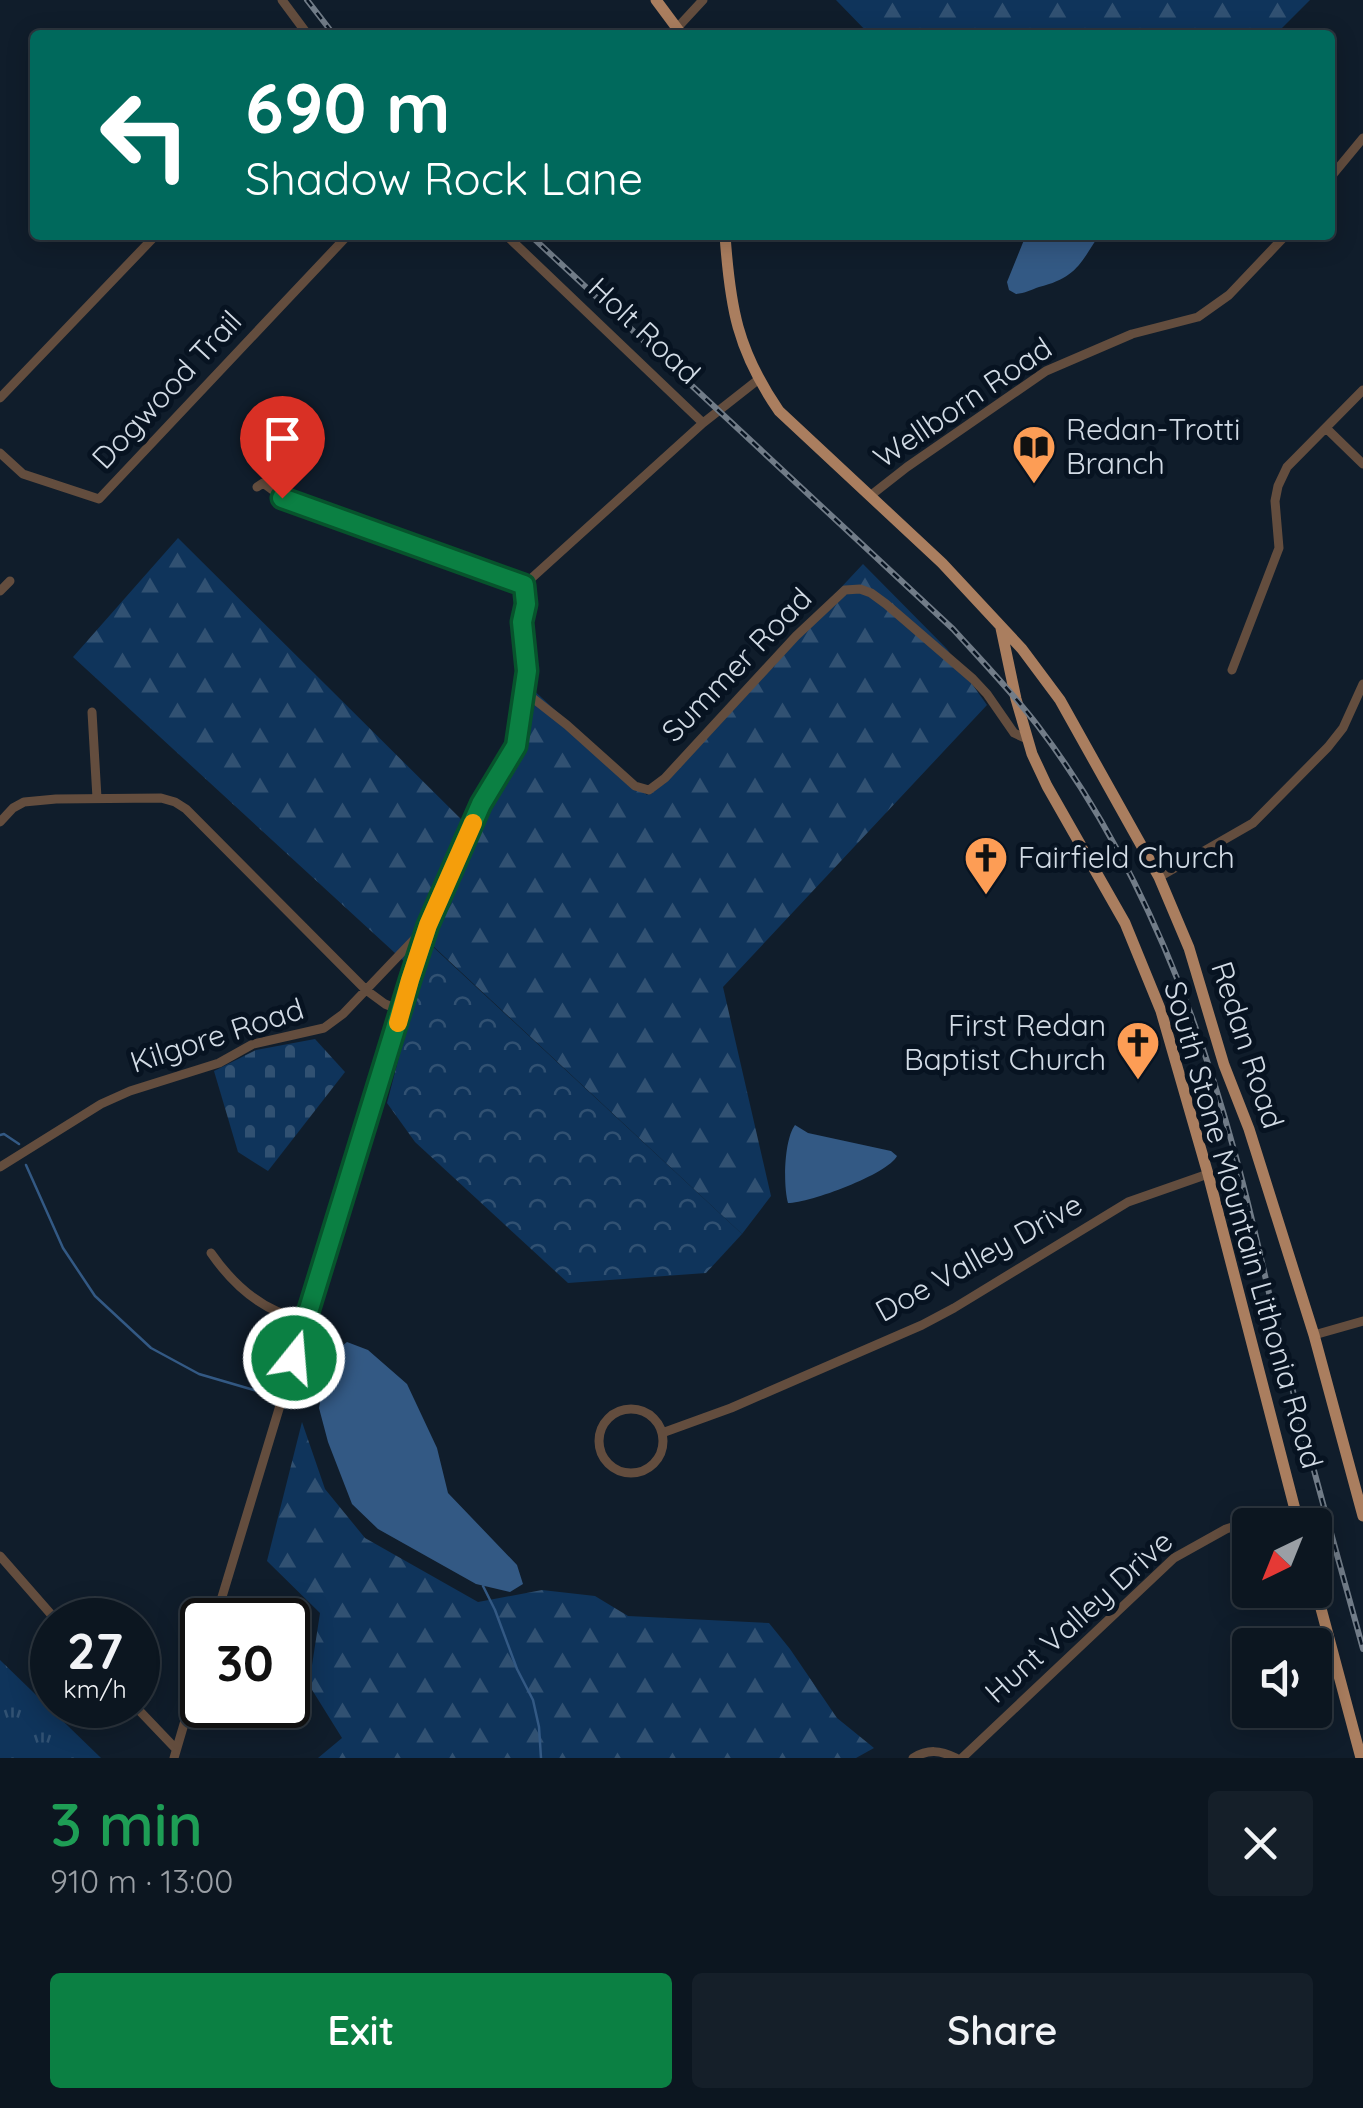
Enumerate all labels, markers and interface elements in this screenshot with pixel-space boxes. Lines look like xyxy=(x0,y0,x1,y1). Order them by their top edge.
text: 690 m xyxy=(245,63,451,151)
icon: left xyxy=(80,70,210,200)
text: Shadow Rock Lane xyxy=(245,150,643,206)
street label: Holt Road xyxy=(581,269,709,392)
street label: Dogwood Trail xyxy=(83,302,249,476)
street label: Wellborn Road xyxy=(866,329,1059,476)
pin xyxy=(240,396,325,499)
place label: Redan-Trotti Branch xyxy=(1066,410,1240,482)
icon: arrive xyxy=(255,411,310,466)
library icon: Redan-Trotti Branch xyxy=(1011,424,1057,485)
street label: Summer Road xyxy=(653,579,819,749)
church icon: Fairfield Church xyxy=(963,835,1009,896)
place label: Fairfield Church xyxy=(1018,838,1235,876)
street label: Redan Road xyxy=(1203,956,1293,1133)
street label: South Stone Mountain Lithonia Road xyxy=(1156,977,1332,1473)
street label: Kilgore Road xyxy=(125,989,308,1081)
place label: First Redan Baptist Church xyxy=(904,1006,1106,1078)
church icon: First Redan Baptist Church xyxy=(1115,1020,1161,1081)
street label: Doe Valley Drive xyxy=(868,1185,1089,1330)
position arrow xyxy=(242,1306,346,1410)
north arrow xyxy=(1232,1508,1332,1608)
map controls xyxy=(1232,1508,1332,1728)
street label: Hunt Valley Drive xyxy=(976,1522,1180,1711)
speed limit sign: 30 xyxy=(180,1598,310,1728)
text: 27 xyxy=(67,1619,123,1682)
button: sound xyxy=(1232,1628,1332,1728)
text: km/h xyxy=(63,1673,127,1704)
text: 3 min xyxy=(50,1786,203,1861)
button: close xyxy=(1208,1791,1313,1896)
text: 910 m · 13:00 xyxy=(50,1861,233,1901)
button: Exit xyxy=(50,1973,672,2088)
button: Share xyxy=(692,1973,1313,2088)

